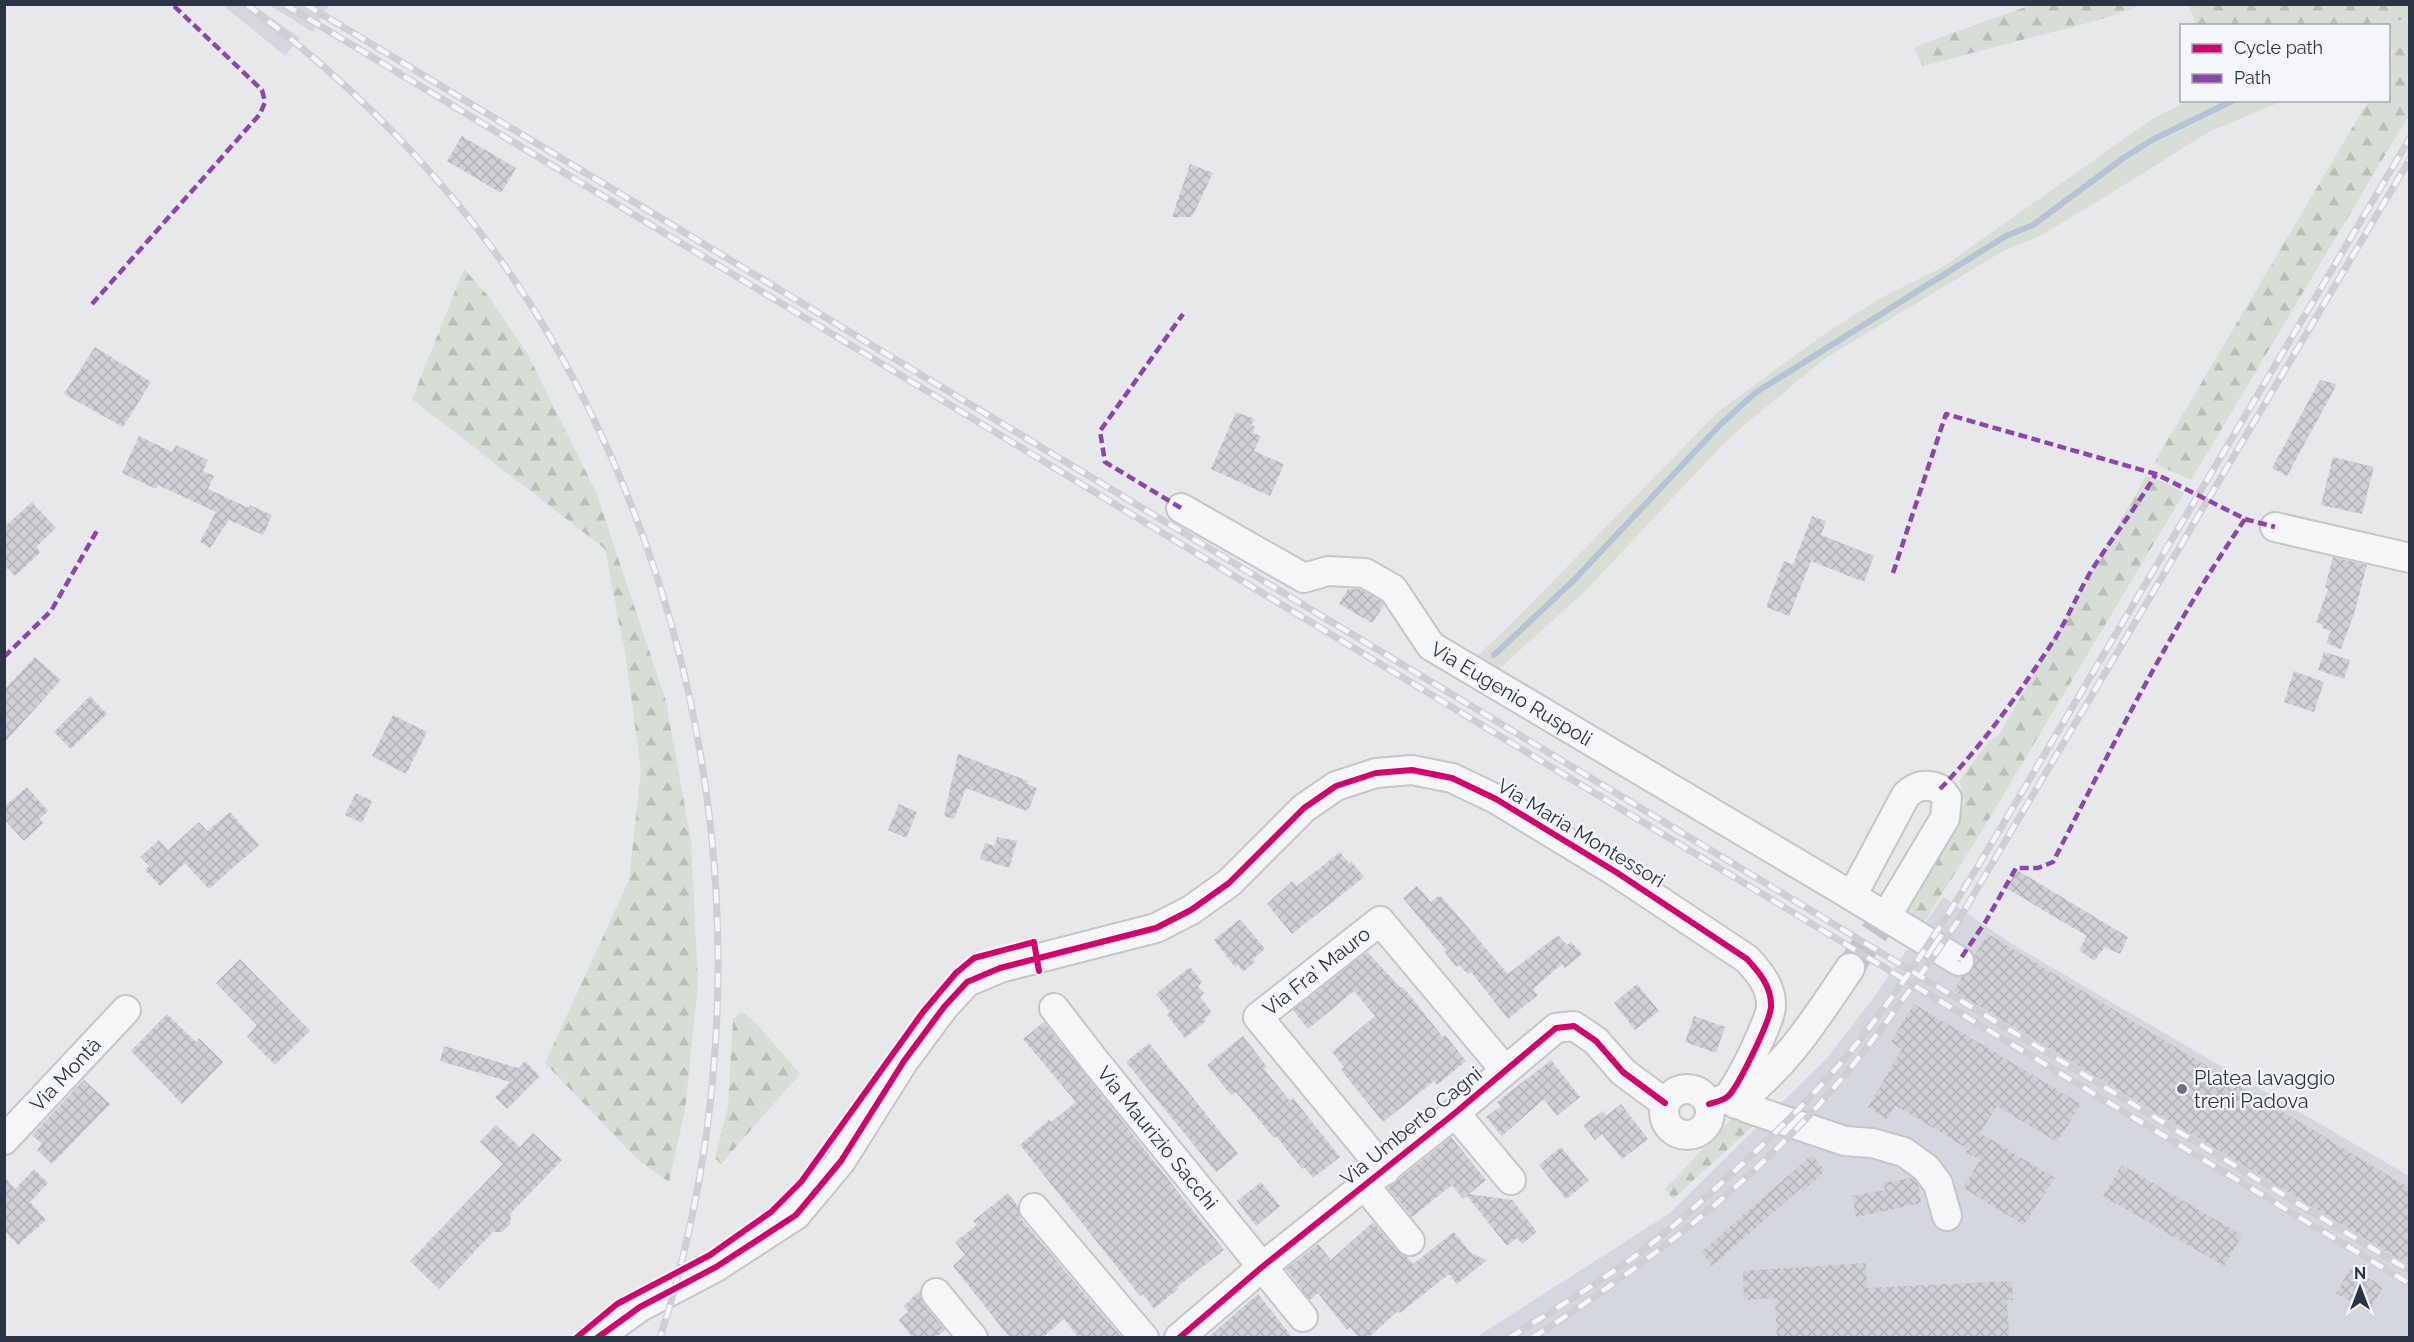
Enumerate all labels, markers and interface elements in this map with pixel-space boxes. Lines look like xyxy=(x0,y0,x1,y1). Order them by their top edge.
legend xyxy=(2180,24,2390,102)
text: Cycle path xyxy=(2234,37,2323,58)
text: Path xyxy=(2234,67,2271,88)
street label: Via Eugenio Ruspoli xyxy=(1426,637,1597,751)
street label: Via Maria Montessori xyxy=(1493,773,1669,893)
street label: Via Fra' Mauro xyxy=(1258,921,1375,1021)
street label: Via Montà xyxy=(25,1032,106,1116)
street label: Via Maurizio Sacchi xyxy=(1092,1061,1223,1214)
street label: Via Umberto Cagni xyxy=(1335,1062,1487,1190)
place label: Platea lavaggio treni Padova xyxy=(2194,1066,2335,1113)
marker: Platea lavaggio treni Padova xyxy=(2175,1082,2189,1096)
north arrow xyxy=(2330,1258,2390,1318)
text: N xyxy=(2354,1264,2366,1283)

